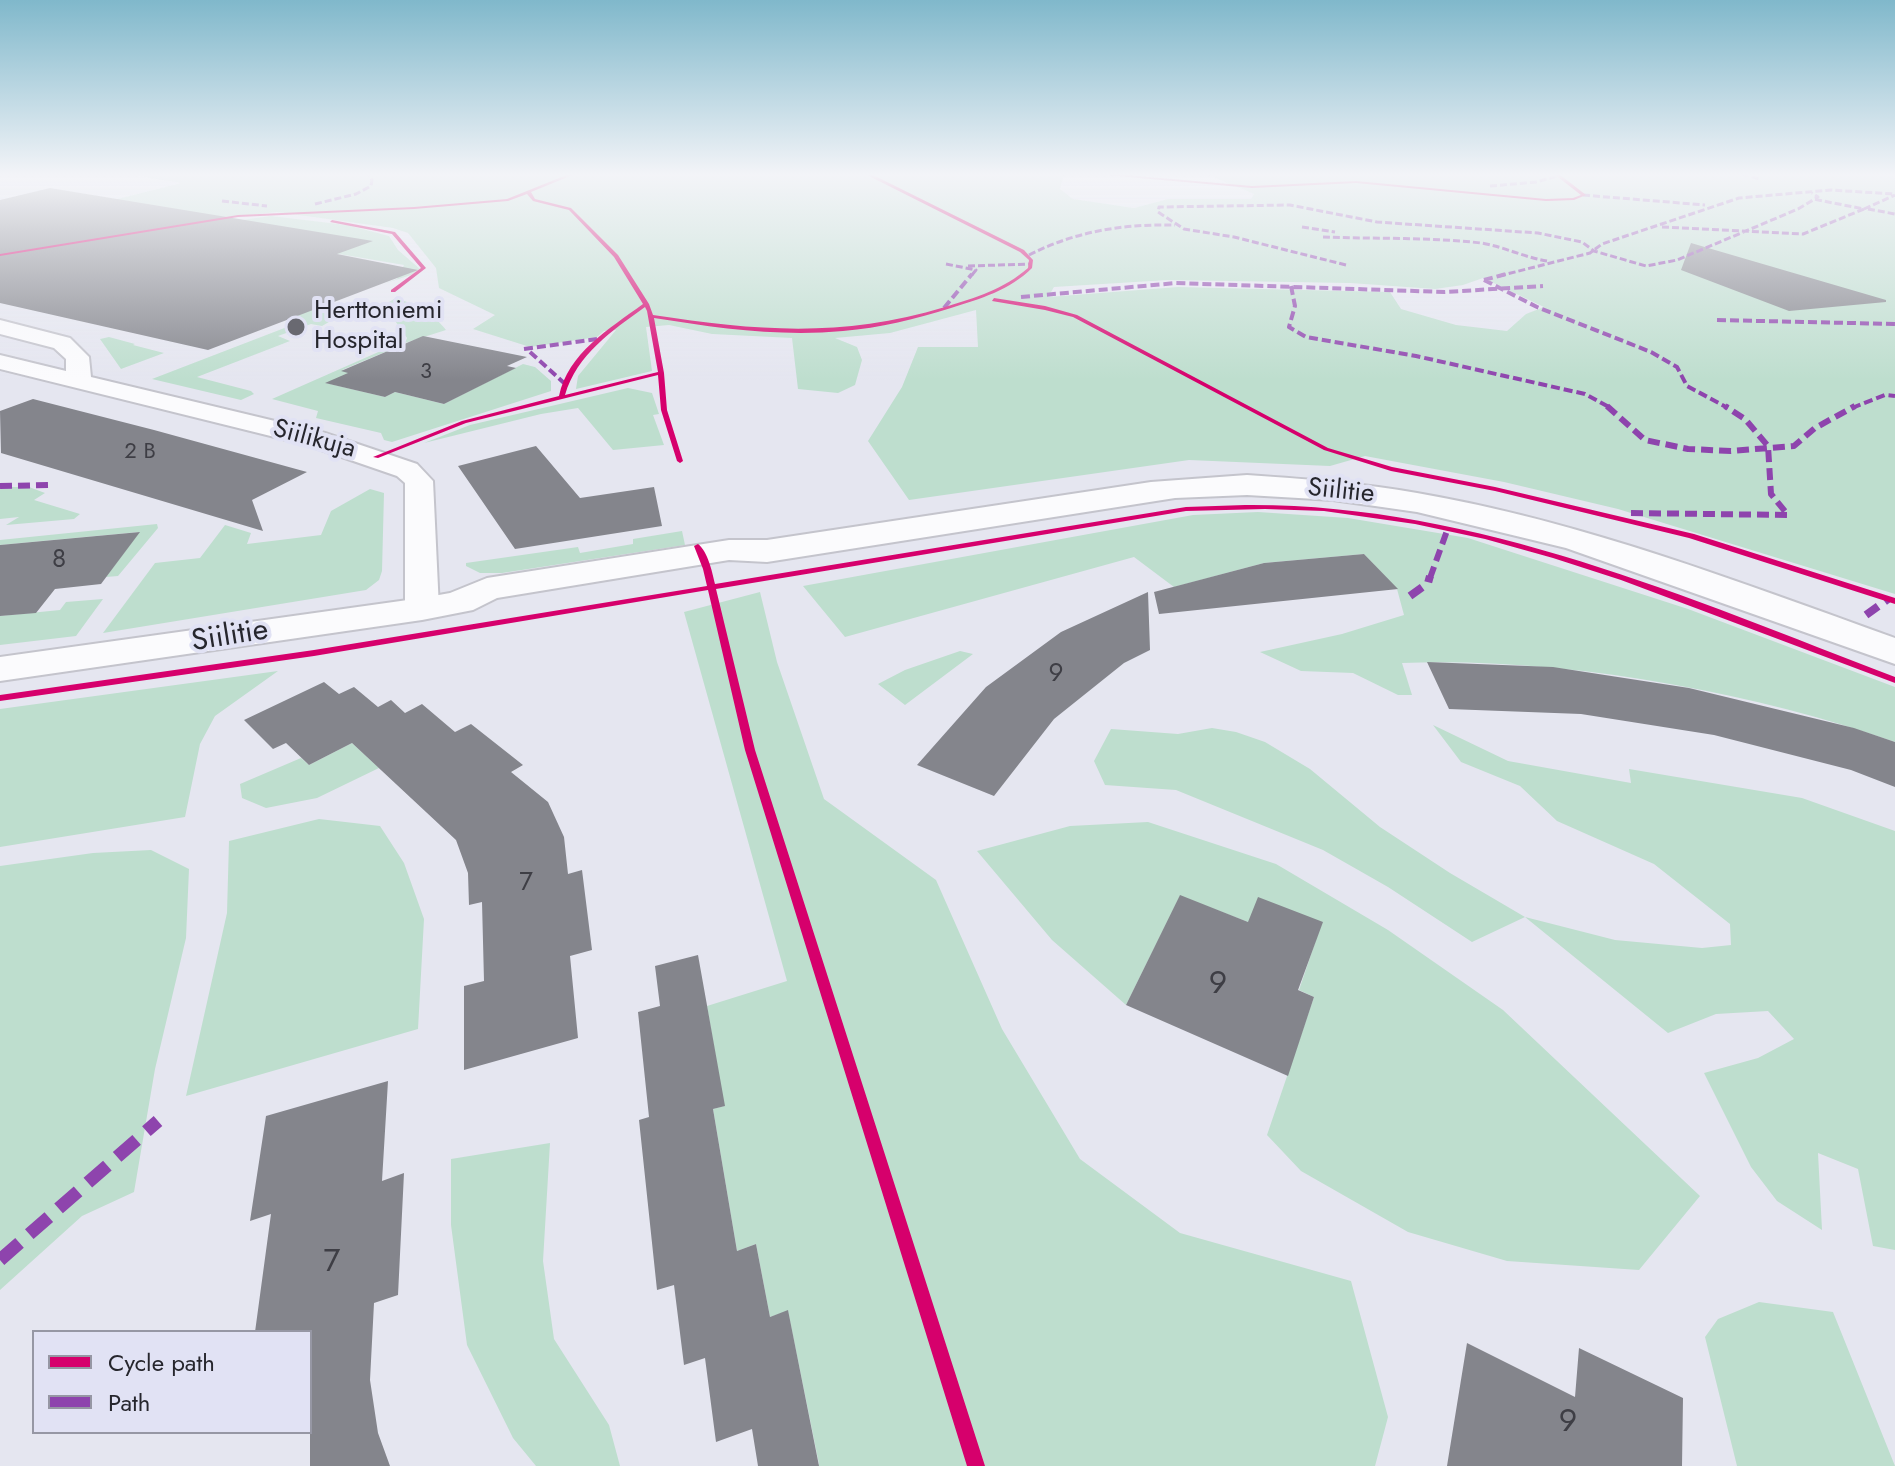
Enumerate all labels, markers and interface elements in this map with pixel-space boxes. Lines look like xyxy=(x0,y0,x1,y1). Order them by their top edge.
place label: Herttoniemi Hospital xyxy=(314,296,442,358)
marker: Herttoniemi Hospital xyxy=(285,316,307,338)
house number: 3 xyxy=(420,360,432,386)
street label: Siilikuja xyxy=(269,414,359,466)
house number: 2 B xyxy=(124,440,156,466)
street label: Siilitie xyxy=(1306,473,1376,511)
house number: 8 xyxy=(52,545,66,577)
street label: Siilitie xyxy=(189,613,271,661)
house number: 9 xyxy=(1049,659,1063,691)
house number: 7 xyxy=(519,868,533,900)
house number: 9 xyxy=(1209,966,1227,1004)
house number: 7 xyxy=(324,1244,340,1282)
legend xyxy=(32,1330,312,1434)
text: Cycle path xyxy=(108,1345,215,1380)
text: Path xyxy=(108,1385,150,1420)
house number: 9 xyxy=(1559,1404,1577,1442)

